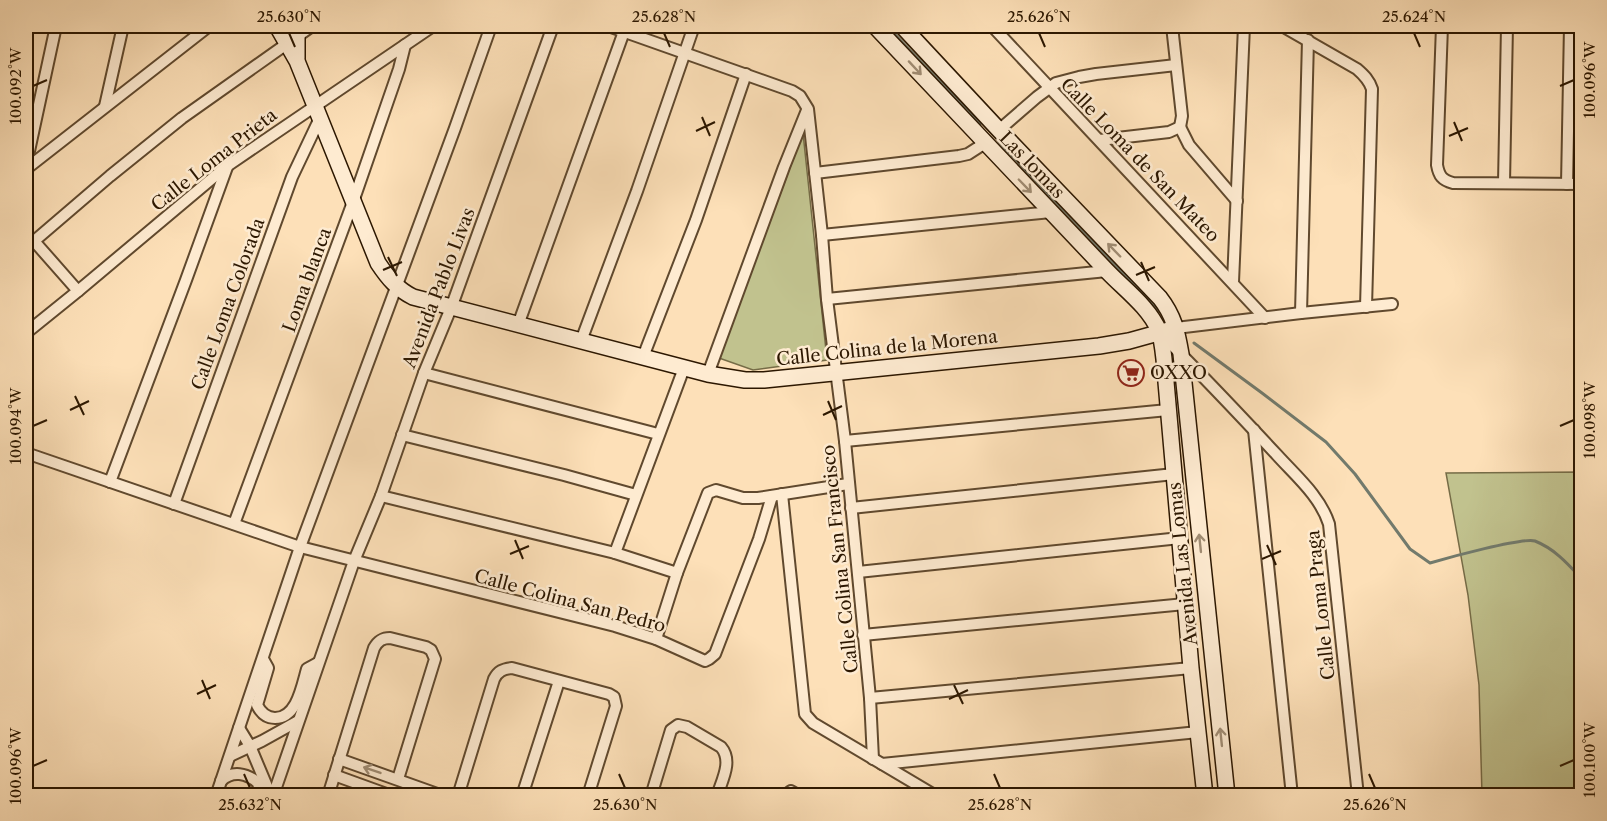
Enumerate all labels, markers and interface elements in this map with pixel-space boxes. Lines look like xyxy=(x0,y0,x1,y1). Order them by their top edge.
text: 25.630°N xyxy=(257,7,321,26)
text: 25.628°N xyxy=(632,7,696,26)
text: 25.626°N xyxy=(1007,7,1071,26)
text: 25.624°N xyxy=(1382,7,1446,26)
text: 100.096°W xyxy=(1580,41,1599,118)
text: 100.092°W xyxy=(6,47,25,125)
one-way arrow xyxy=(908,61,922,76)
street label: Calle Loma de San Mateo xyxy=(1056,73,1224,247)
street label: Calle Loma Prieta xyxy=(147,104,282,216)
street label: Las lomas xyxy=(995,127,1069,203)
one-way arrow xyxy=(1018,178,1033,193)
street label: Avenida Pablo Livas xyxy=(398,205,480,372)
street label: Calle Loma Colorada xyxy=(187,215,270,393)
street label: Loma blanca xyxy=(278,224,336,335)
one-way arrow xyxy=(1107,243,1122,258)
street label: Calle Colina de la Morena xyxy=(775,325,999,371)
supermarket icon: OXXO xyxy=(1116,358,1146,388)
place label: OXXO xyxy=(1150,362,1207,384)
text: 100.098°W xyxy=(1580,381,1599,459)
text: 100.094°W xyxy=(6,387,25,464)
street label: Calle Colina San Francisco xyxy=(817,444,863,674)
street label: Avenida Las Lomas xyxy=(1163,481,1203,648)
street label: Calle Loma Praga xyxy=(1302,529,1340,681)
one-way arrow xyxy=(1194,534,1205,554)
street label: Calle Colina San Pedro xyxy=(472,565,668,637)
text: 100.100°W xyxy=(1580,722,1599,798)
text: 100.096°W xyxy=(6,727,25,804)
one-way arrow xyxy=(1215,728,1226,748)
one-way arrow xyxy=(363,764,381,775)
text: 25.632°N xyxy=(218,795,282,814)
text: 25.630°N xyxy=(593,795,657,814)
text: 25.628°N xyxy=(968,795,1032,814)
text: 25.626°N xyxy=(1343,795,1407,814)

